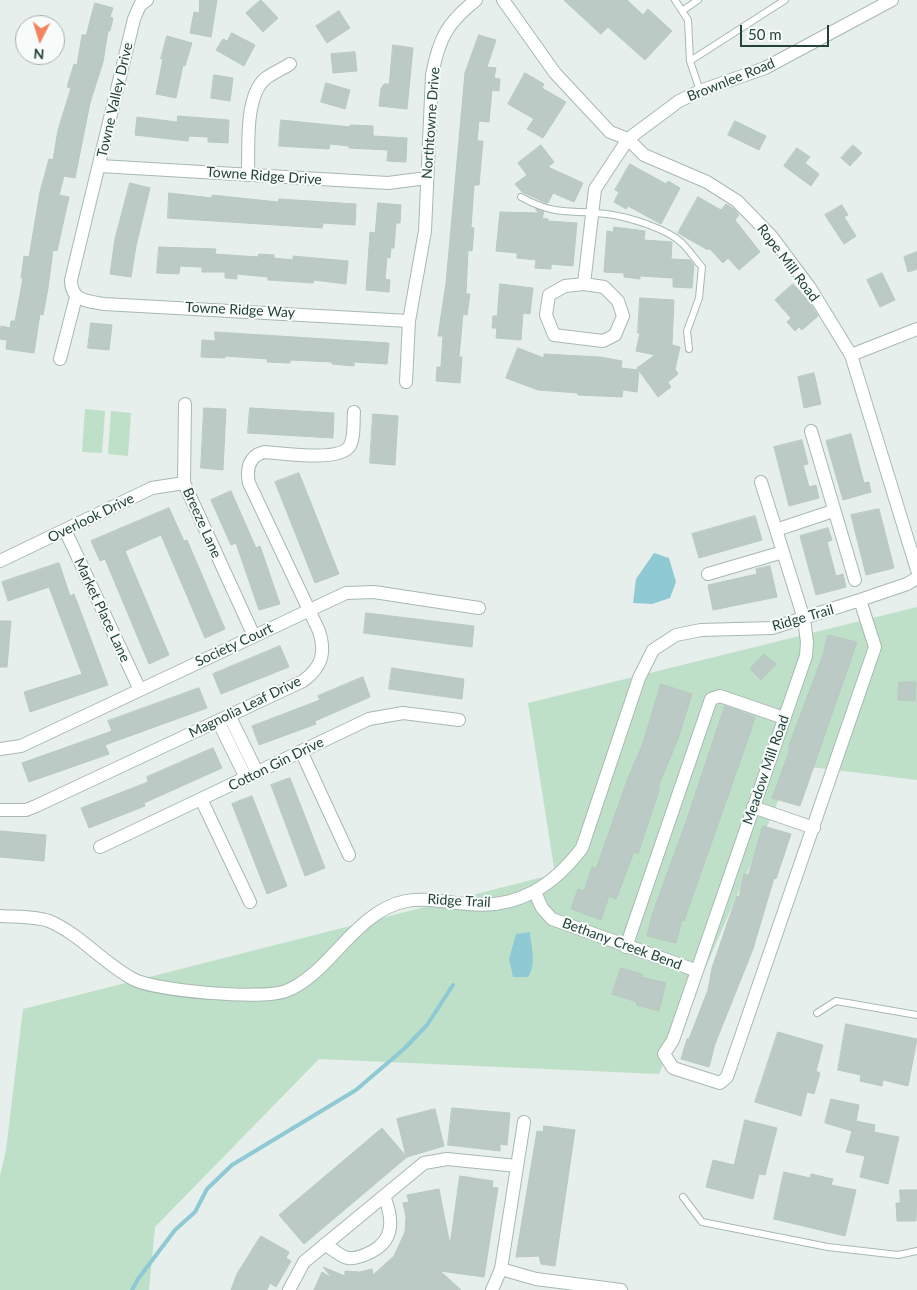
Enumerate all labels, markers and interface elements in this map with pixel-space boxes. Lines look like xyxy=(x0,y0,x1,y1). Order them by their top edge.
north arrow xyxy=(15,15,65,65)
scale bar xyxy=(742,15,831,47)
text: 50 m xyxy=(748,25,782,43)
street label: Towne Valley Drive xyxy=(94,41,136,159)
text: N xyxy=(33,46,45,63)
street label: Brownlee Road xyxy=(685,55,777,105)
street label: Northtowne Drive xyxy=(419,66,443,180)
street label: Towne Ridge Drive xyxy=(206,164,322,188)
street label: Rope Mill Road xyxy=(753,221,823,305)
street label: Towne Ridge Way xyxy=(185,299,295,321)
street label: Breeze Lane xyxy=(179,485,225,561)
street label: Overlook Drive xyxy=(45,490,137,546)
street label: Market Place Lane xyxy=(71,555,133,665)
street label: Ridge Trail xyxy=(770,601,836,635)
street label: Society Court xyxy=(192,620,276,670)
street label: Magnolia Leaf Drive xyxy=(186,673,304,741)
street label: Meadow Mill Road xyxy=(739,713,793,827)
street label: Cotton Gin Drive xyxy=(225,734,327,794)
street label: Ridge Trail xyxy=(427,891,491,911)
street label: Bethany Creek Bend xyxy=(560,915,684,973)

